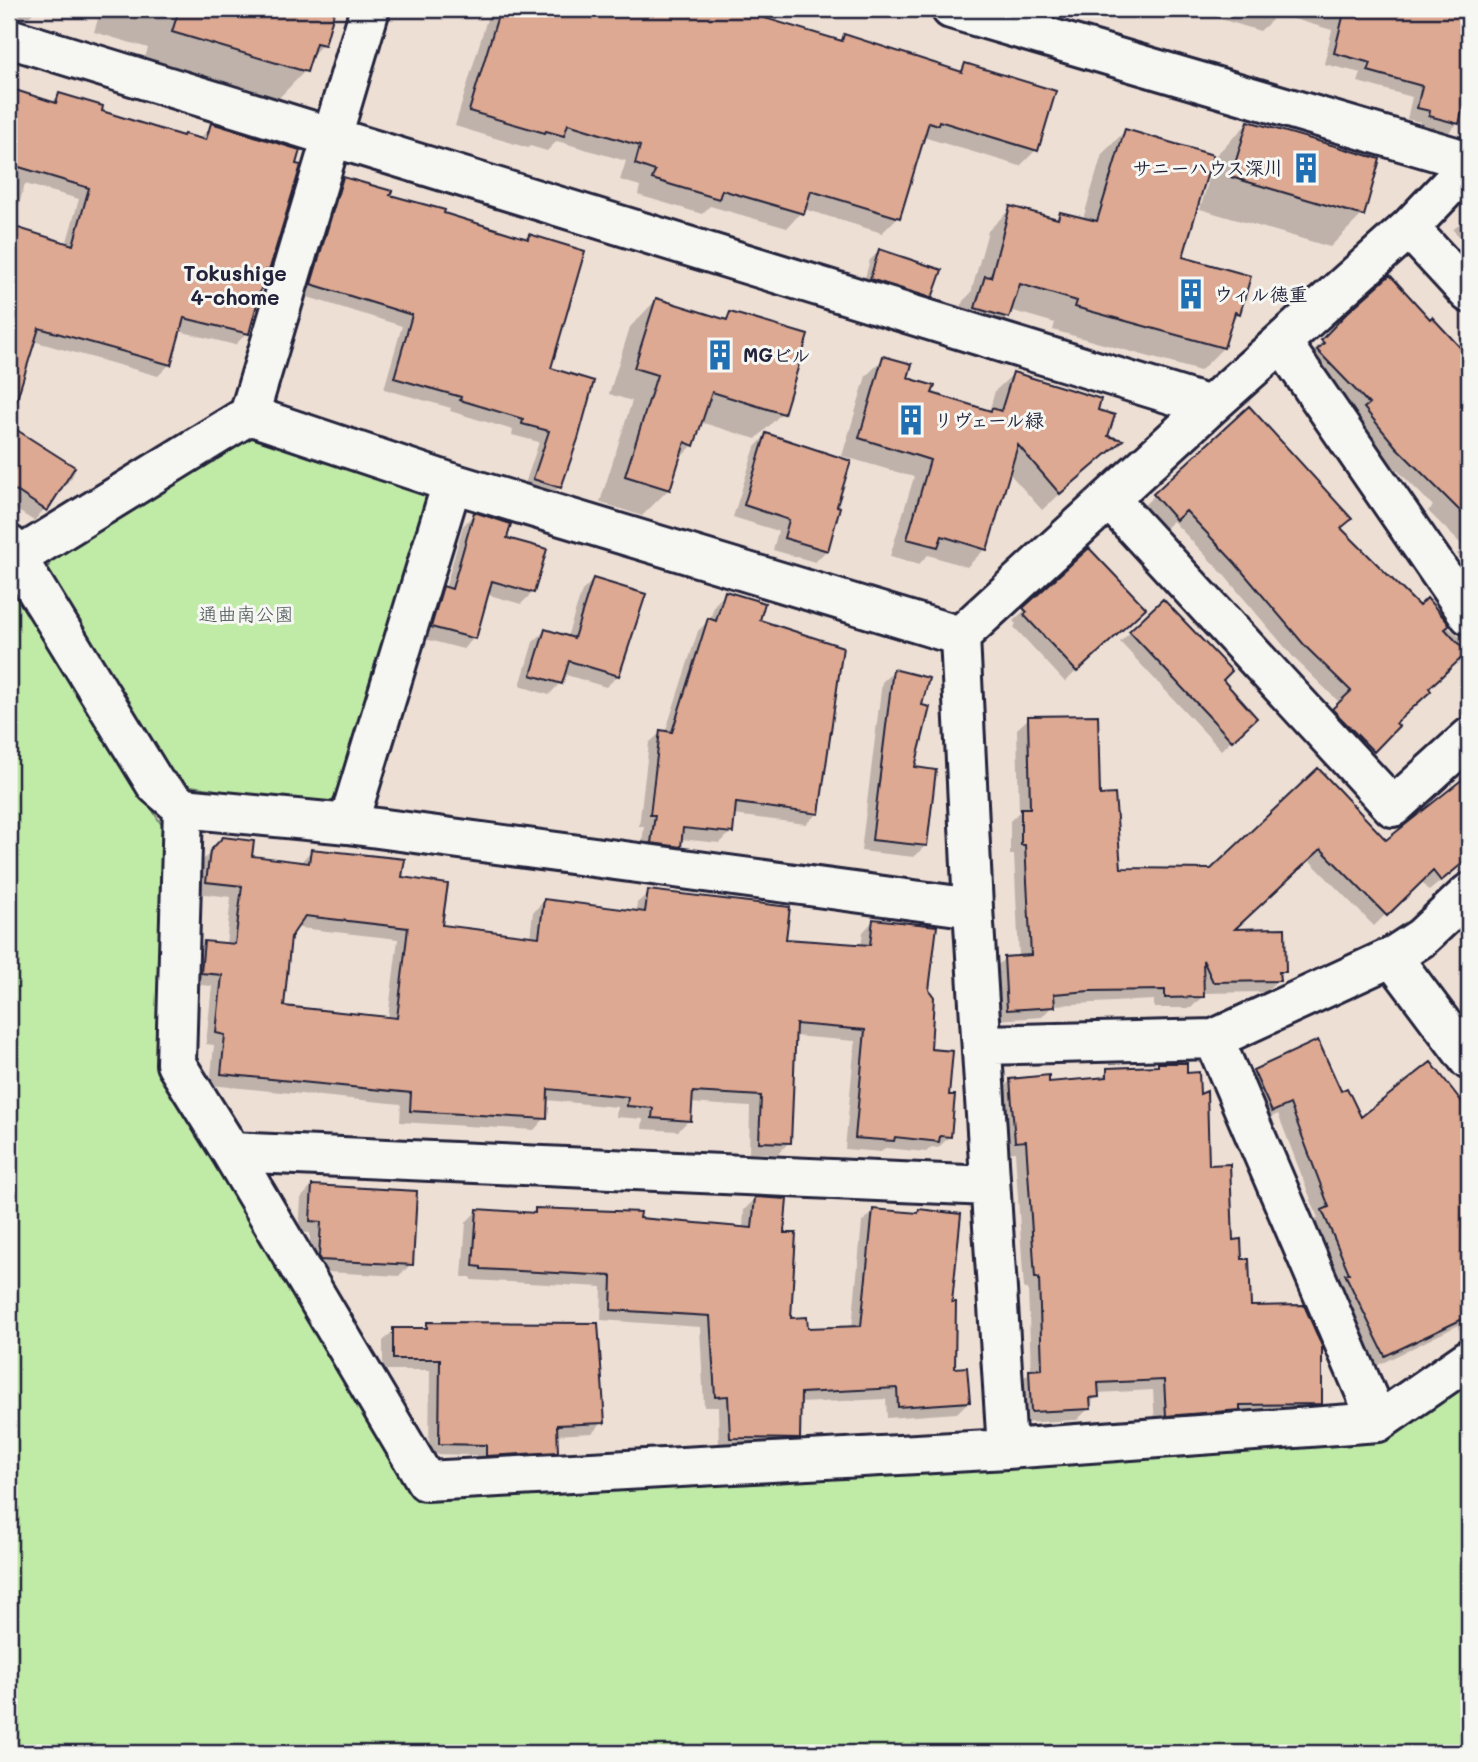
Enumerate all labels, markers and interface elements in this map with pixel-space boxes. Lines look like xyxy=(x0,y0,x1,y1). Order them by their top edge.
building icon: サニーハウス深川 xyxy=(1289,151,1323,185)
place label: サニーハウス深川 xyxy=(1132,155,1283,180)
district label: Tokushige 4-chome xyxy=(183,259,287,310)
building icon: ウィル徳重 xyxy=(1174,277,1208,311)
place label: ウィル徳重 xyxy=(1214,281,1308,306)
building icon: MGビル xyxy=(703,338,737,372)
place label: MGビル xyxy=(743,342,811,367)
building icon: リヴェール緑 xyxy=(894,403,928,437)
place label: リヴェール緑 xyxy=(934,407,1044,432)
park label: 通曲南公園 xyxy=(198,601,294,626)

